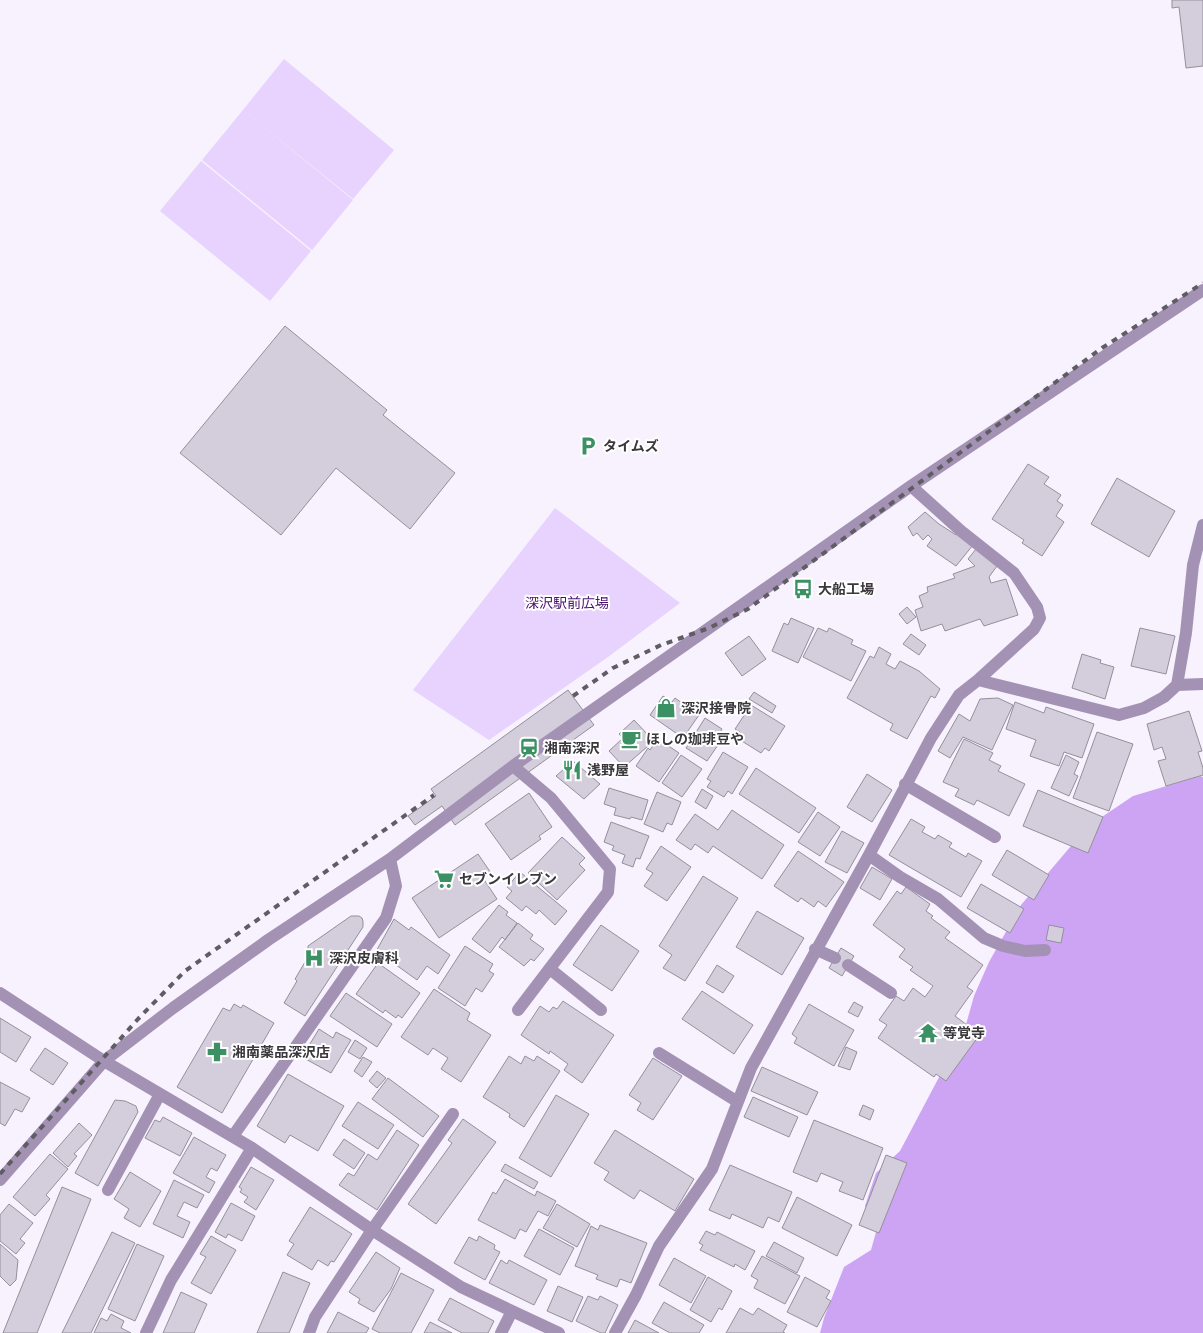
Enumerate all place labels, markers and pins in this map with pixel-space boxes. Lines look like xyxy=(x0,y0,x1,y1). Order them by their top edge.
parking icon: タイムズ xyxy=(577,435,599,457)
place label: タイムズ xyxy=(603,438,659,455)
bus stop icon: 大船工場 xyxy=(792,578,814,600)
place label: 大船工場 xyxy=(818,581,874,598)
shop icon: 深沢接骨院 xyxy=(655,697,677,719)
place label: 深沢接骨院 xyxy=(681,700,751,717)
cafe icon: ほしの珈琲豆や xyxy=(620,728,642,750)
place label: ほしの珈琲豆や xyxy=(646,731,744,748)
station icon: 湘南深沢 xyxy=(518,737,540,759)
place label: 湘南深沢 xyxy=(544,740,600,757)
restaurant icon: 浅野屋 xyxy=(561,759,583,781)
place label: 浅野屋 xyxy=(587,762,629,779)
supermarket icon: セブンイレブン xyxy=(433,868,455,890)
place label: セブンイレブン xyxy=(459,871,557,888)
hospital icon: 深沢皮膚科 xyxy=(303,947,325,969)
place label: 深沢皮膚科 xyxy=(329,950,399,967)
temple icon: 等覚寺 xyxy=(917,1022,939,1044)
place label: 等覚寺 xyxy=(943,1025,985,1042)
pharmacy icon: 湘南薬品深沢店 xyxy=(206,1041,228,1063)
place label: 湘南薬品深沢店 xyxy=(232,1044,330,1061)

